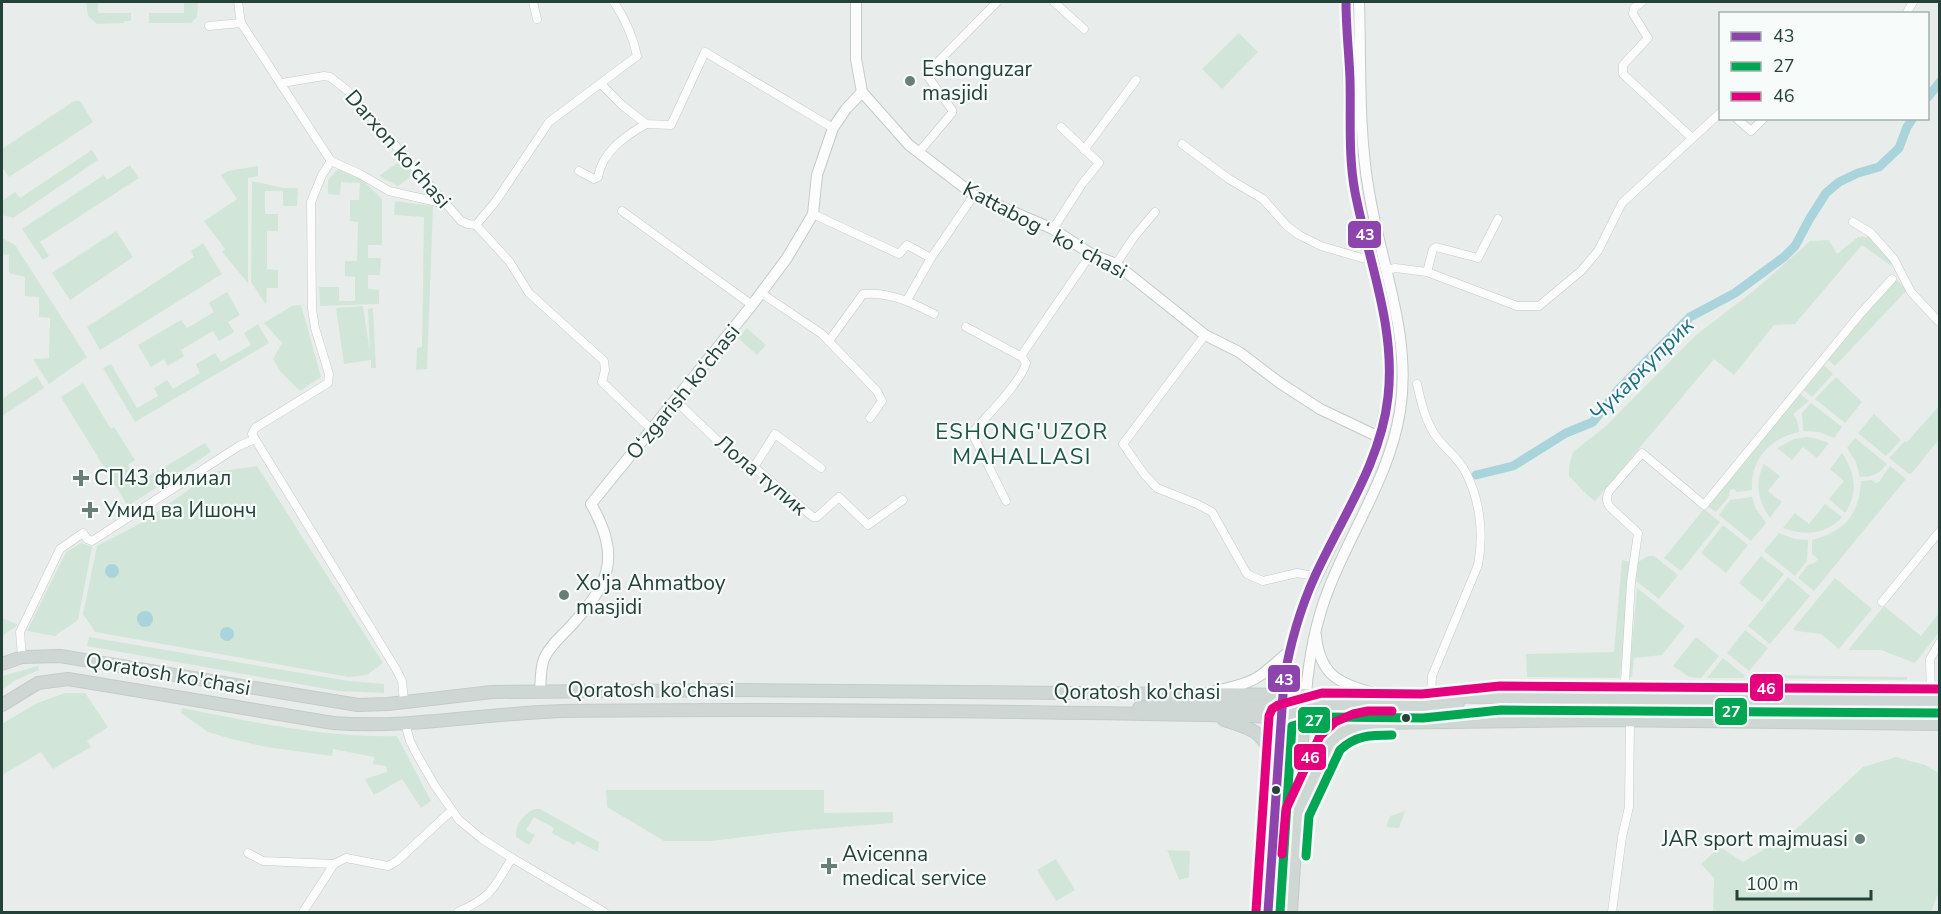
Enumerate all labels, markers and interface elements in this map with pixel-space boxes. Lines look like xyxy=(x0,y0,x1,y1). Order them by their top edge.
legend xyxy=(1719,12,1929,120)
text: 43 xyxy=(1773,24,1795,48)
text: 27 xyxy=(1773,54,1795,78)
place label: Eshonguzar masjidi xyxy=(922,55,1033,107)
marker: Eshonguzar masjidi xyxy=(903,74,917,88)
street label: Darxon ko'chasi xyxy=(339,84,457,214)
text: 46 xyxy=(1773,84,1795,108)
street label: Kattabogʻ koʻchasi xyxy=(958,175,1132,285)
line badge: 43 xyxy=(1347,220,1382,249)
text: 43 xyxy=(1355,224,1375,246)
water label: Чукаркуприк xyxy=(1583,311,1701,429)
street label: O‘zgarish ko‘chasi xyxy=(620,319,746,465)
district label: ESHONG'UZOR MAHALLASI xyxy=(935,417,1109,472)
street label: Лола тупик xyxy=(709,428,814,522)
place label: СП43 филиал xyxy=(94,464,231,492)
marker: СП43 филиал xyxy=(72,469,90,487)
place label: Умид ва Ишонч xyxy=(103,496,257,524)
marker: Умид ва Ишонч xyxy=(81,501,99,519)
place label: Xo'ja Ahmatboy masjidi xyxy=(576,569,726,621)
marker: Xo'ja Ahmatboy masjidi xyxy=(557,588,571,602)
street label: Qoratosh ko'chasi xyxy=(83,646,253,702)
line badge: 43 xyxy=(1267,664,1301,693)
text: 43 xyxy=(1274,669,1294,691)
line badge: 46 xyxy=(1749,673,1784,702)
street label: Qoratosh ko'chasi xyxy=(568,676,734,704)
street label: Qoratosh ko'chasi xyxy=(1054,678,1220,706)
text: 46 xyxy=(1756,678,1776,700)
line badge: 27 xyxy=(1714,697,1748,726)
text: 27 xyxy=(1721,701,1741,723)
line badge: 27 xyxy=(1297,706,1331,734)
text: 27 xyxy=(1304,710,1324,732)
unlabelled marker xyxy=(1400,712,1412,724)
line badge: 46 xyxy=(1293,743,1327,771)
text: 46 xyxy=(1300,747,1320,769)
unlabelled marker xyxy=(1270,784,1282,796)
place label: JAR sport majmuasi xyxy=(1661,825,1848,853)
marker: JAR sport majmuasi xyxy=(1853,832,1867,846)
place label: Avicenna medical service xyxy=(842,840,986,892)
marker: Avicenna medical service xyxy=(820,857,838,875)
scale bar xyxy=(1737,863,1870,901)
text: 100 m xyxy=(1746,872,1798,896)

